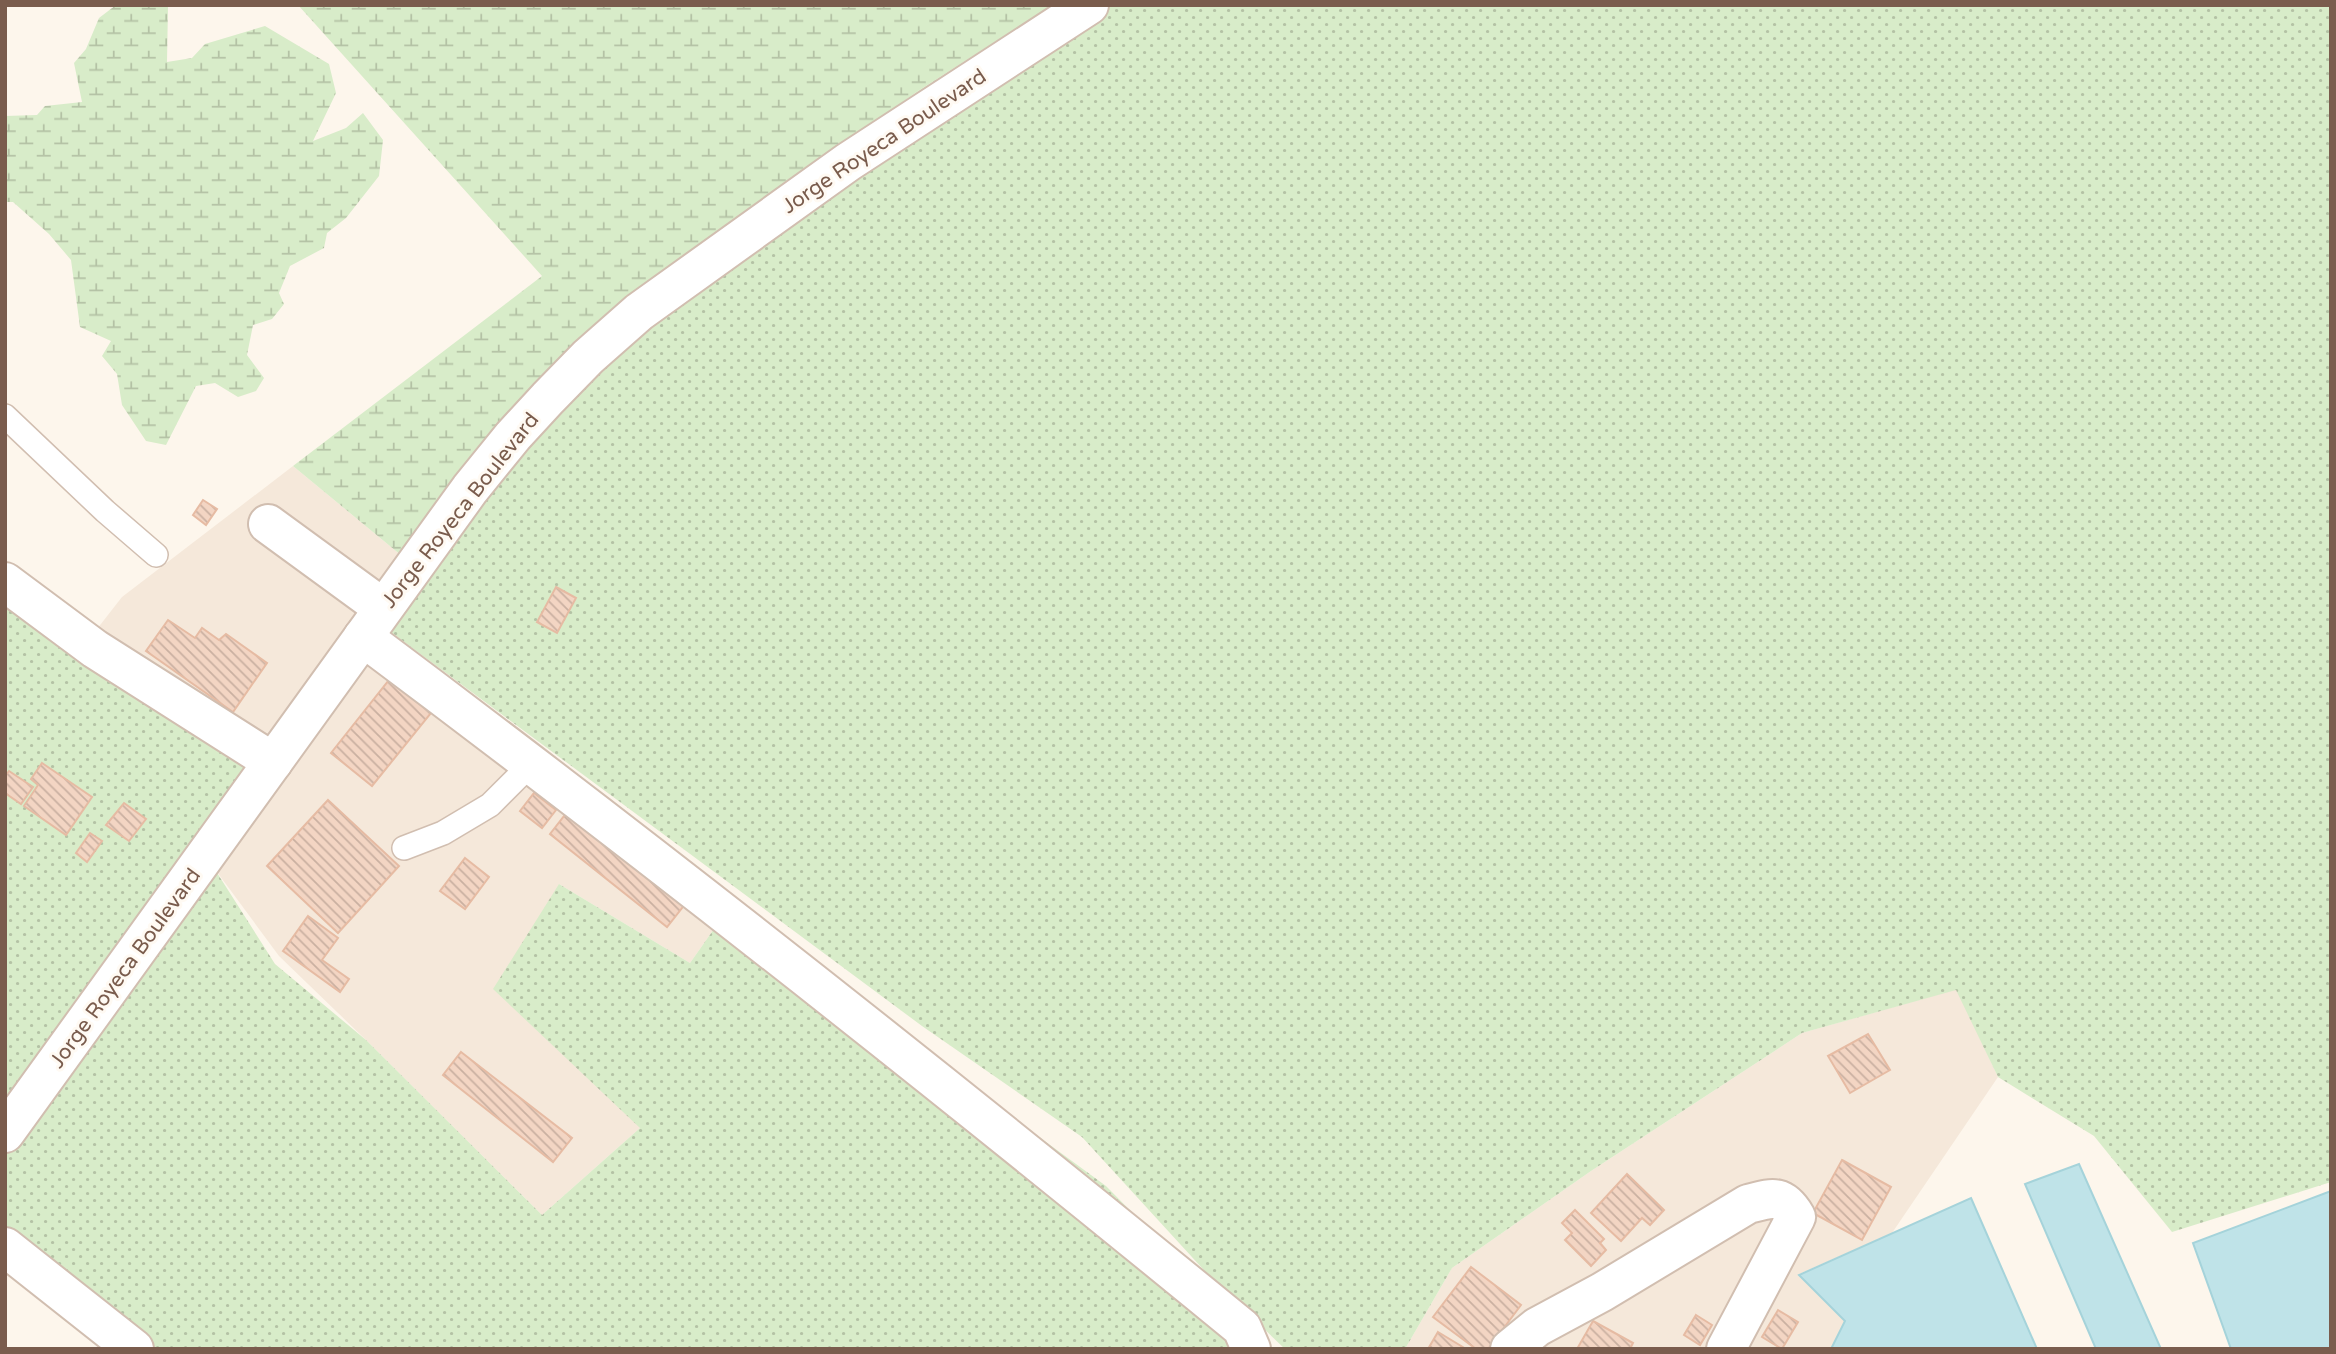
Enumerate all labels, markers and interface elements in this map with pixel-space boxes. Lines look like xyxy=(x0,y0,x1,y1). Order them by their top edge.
street label: Jorge Royeca Boulevard xyxy=(778,64,991,219)
street label: Jorge Royeca Boulevard xyxy=(376,408,544,613)
street label: Jorge Royeca Boulevard xyxy=(45,864,206,1073)

